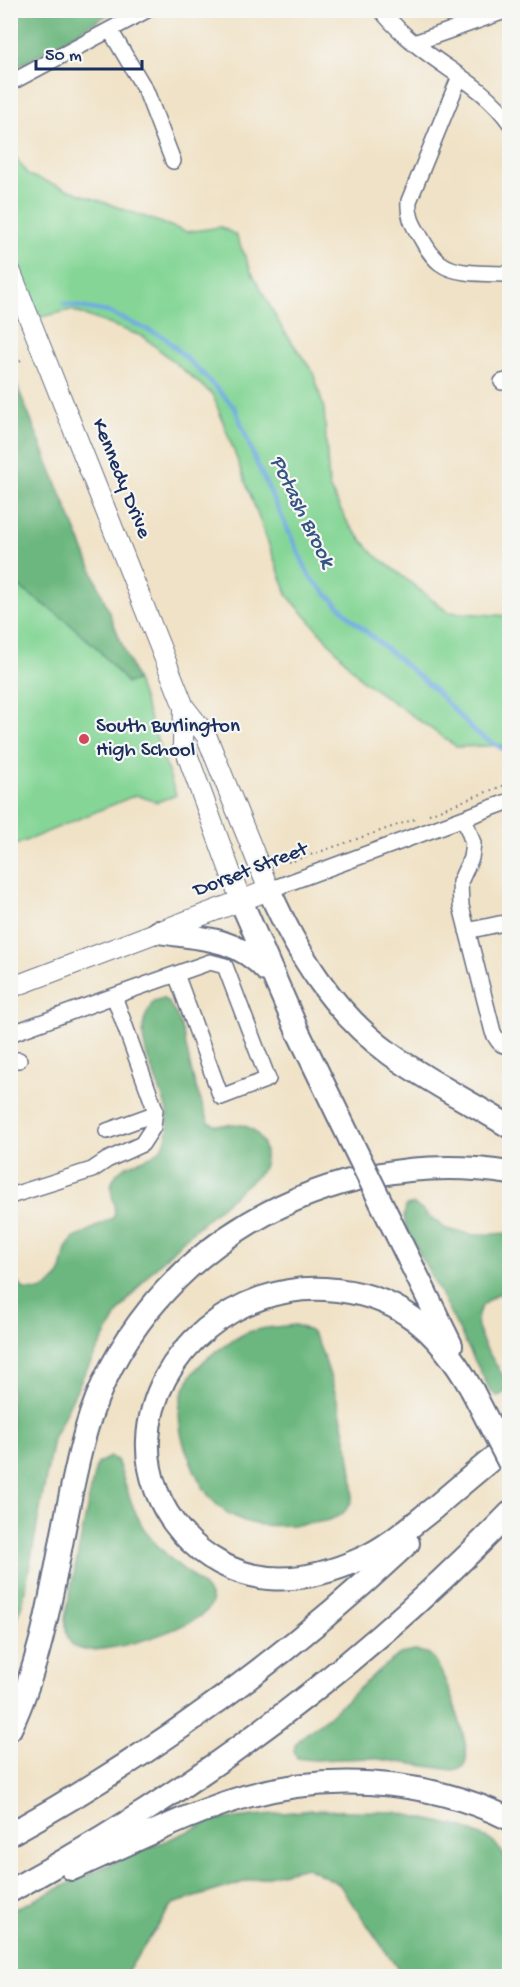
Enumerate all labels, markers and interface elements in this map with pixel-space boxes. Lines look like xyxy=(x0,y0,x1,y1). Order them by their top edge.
scale bar xyxy=(36,33,142,71)
text: 50 m xyxy=(45,46,82,67)
street label: Kennedy Drive xyxy=(85,416,156,543)
water label: Potash Brook xyxy=(263,452,340,574)
place label: South Burlington High School xyxy=(96,715,240,764)
marker: South Burlington High School xyxy=(77,732,91,746)
street label: Dorset Street xyxy=(189,837,314,905)

